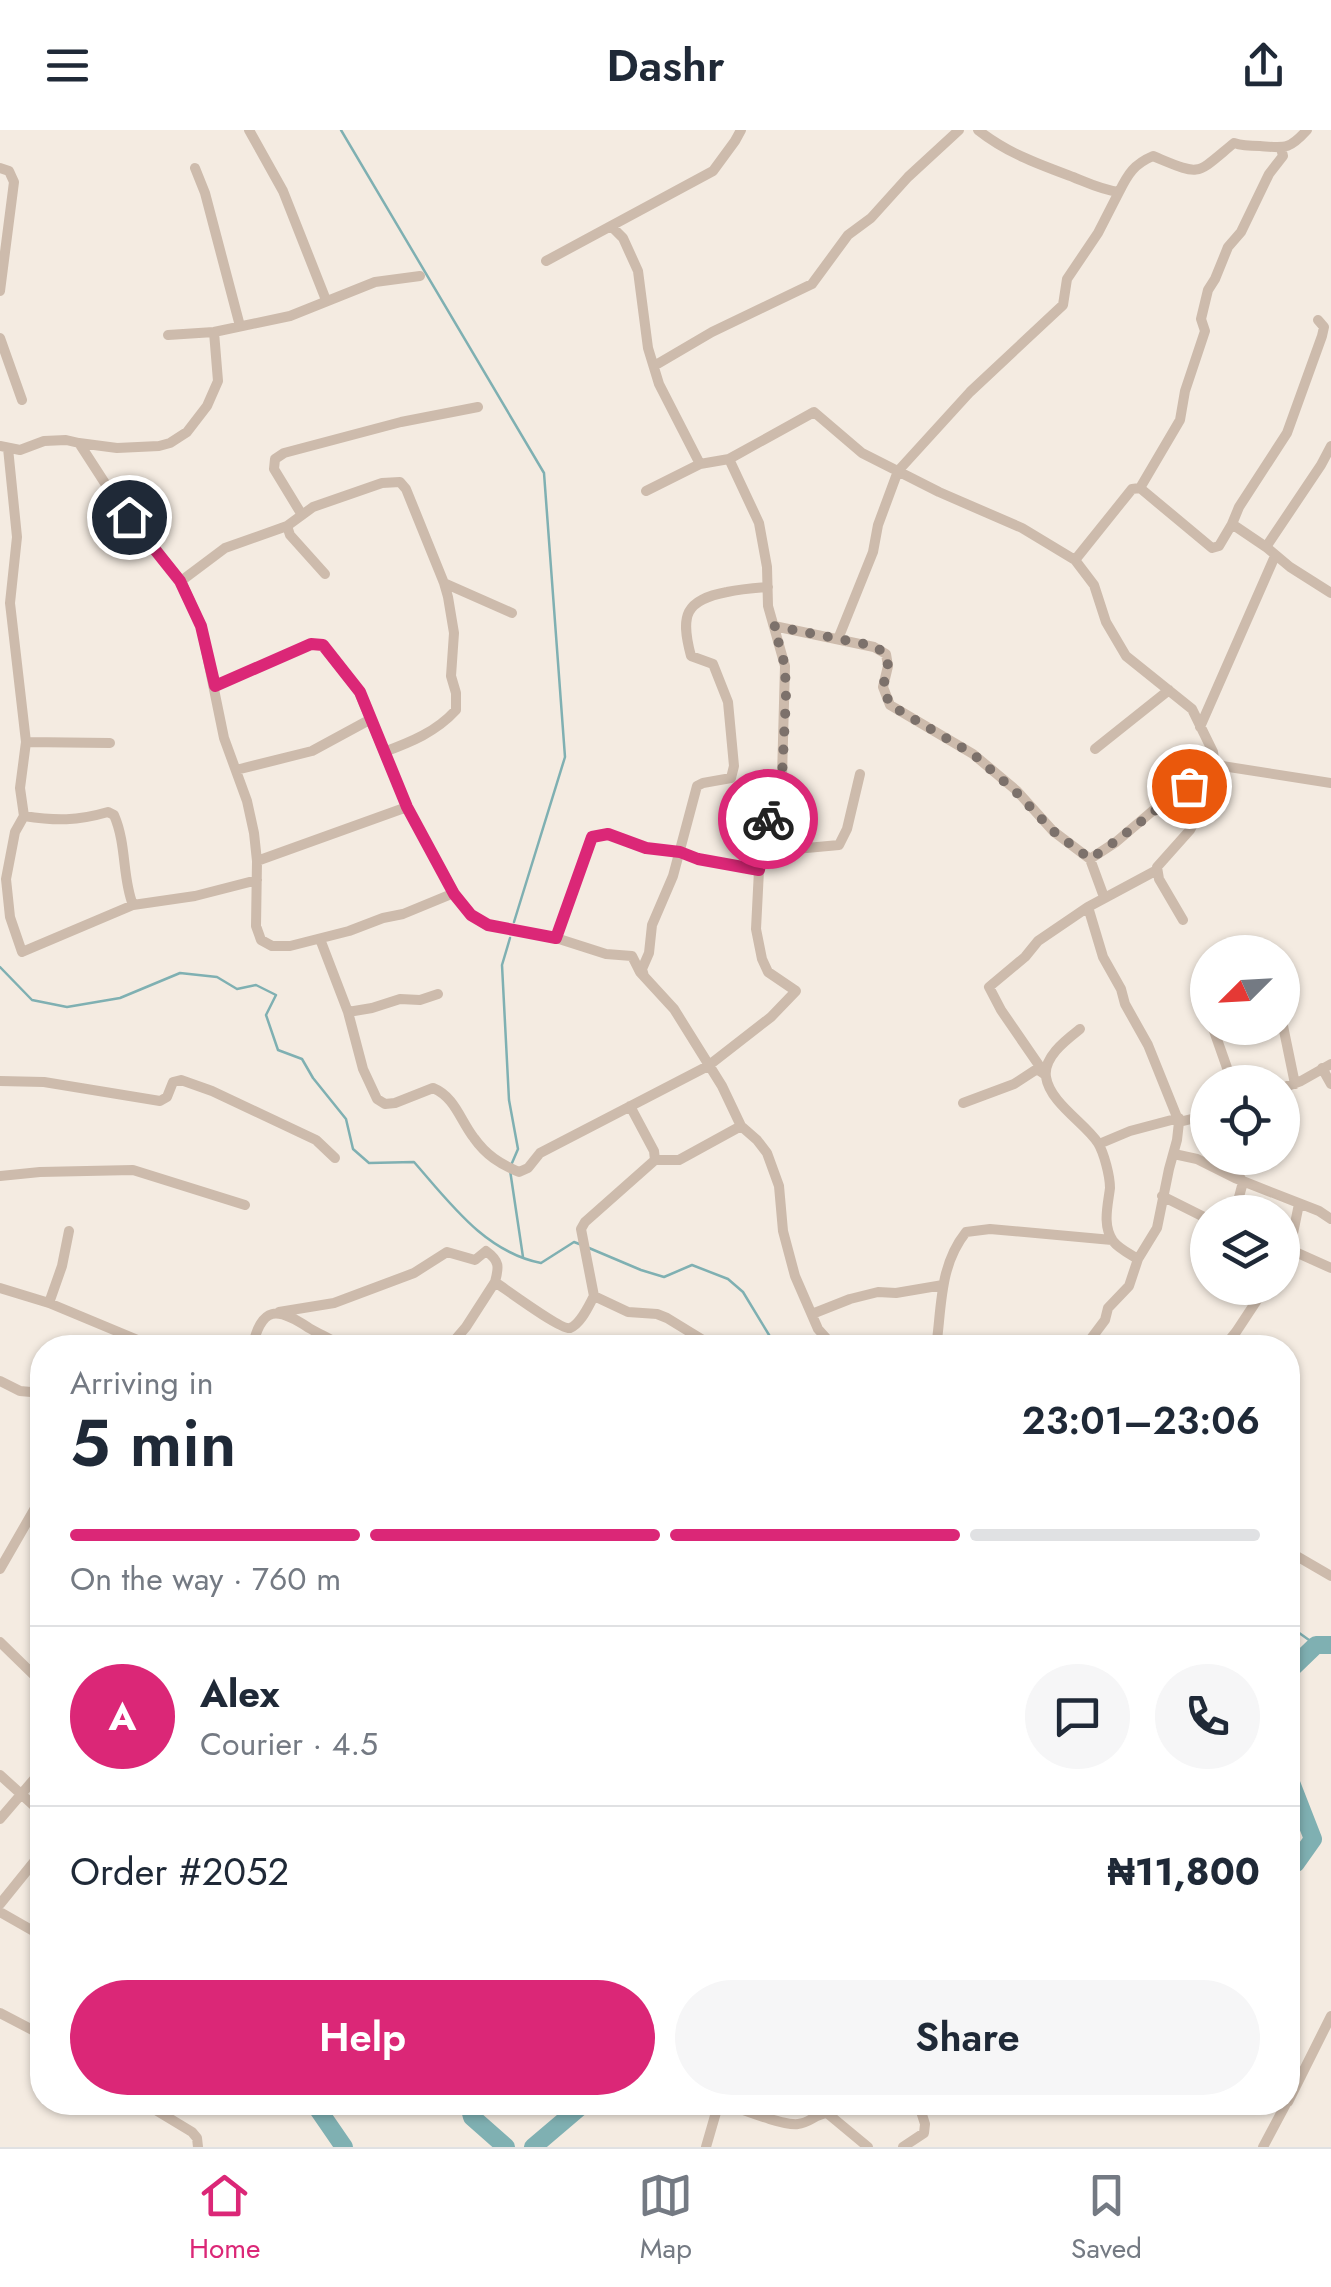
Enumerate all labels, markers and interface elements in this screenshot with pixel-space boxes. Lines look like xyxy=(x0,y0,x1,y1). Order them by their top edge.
text: Dashr xyxy=(607,33,724,98)
icon: menu xyxy=(40,38,95,93)
icon: share xyxy=(1236,38,1291,93)
pin xyxy=(87,475,172,560)
icon: home xyxy=(102,490,157,545)
pin xyxy=(1147,744,1232,829)
icon: bag xyxy=(1162,759,1217,814)
courier xyxy=(718,769,818,869)
icon: bike xyxy=(741,792,796,847)
north arrow xyxy=(1190,935,1300,1045)
map controls xyxy=(1190,935,1300,1305)
button: locate xyxy=(1190,1065,1300,1175)
button: layers xyxy=(1190,1195,1300,1305)
text: Arriving in xyxy=(70,1360,214,1406)
text: 23:01–23:06 xyxy=(1022,1393,1260,1448)
text: 5 min xyxy=(70,1396,236,1490)
text: On the way · 760 m xyxy=(70,1556,341,1602)
button: chat xyxy=(1025,1664,1130,1769)
button: phone xyxy=(1155,1664,1260,1769)
text: Alex xyxy=(200,1666,280,1721)
text: A xyxy=(109,1689,136,1744)
text: Courier · 4.5 xyxy=(200,1721,378,1767)
text: Order #2052 xyxy=(70,1844,289,1899)
text: ₦11,800 xyxy=(1107,1844,1260,1899)
button: Help xyxy=(70,1980,655,2095)
button: Share xyxy=(675,1980,1260,2095)
tab: Home xyxy=(189,2168,260,2269)
tab: Map xyxy=(638,2168,693,2269)
tab: Saved xyxy=(1071,2168,1142,2269)

